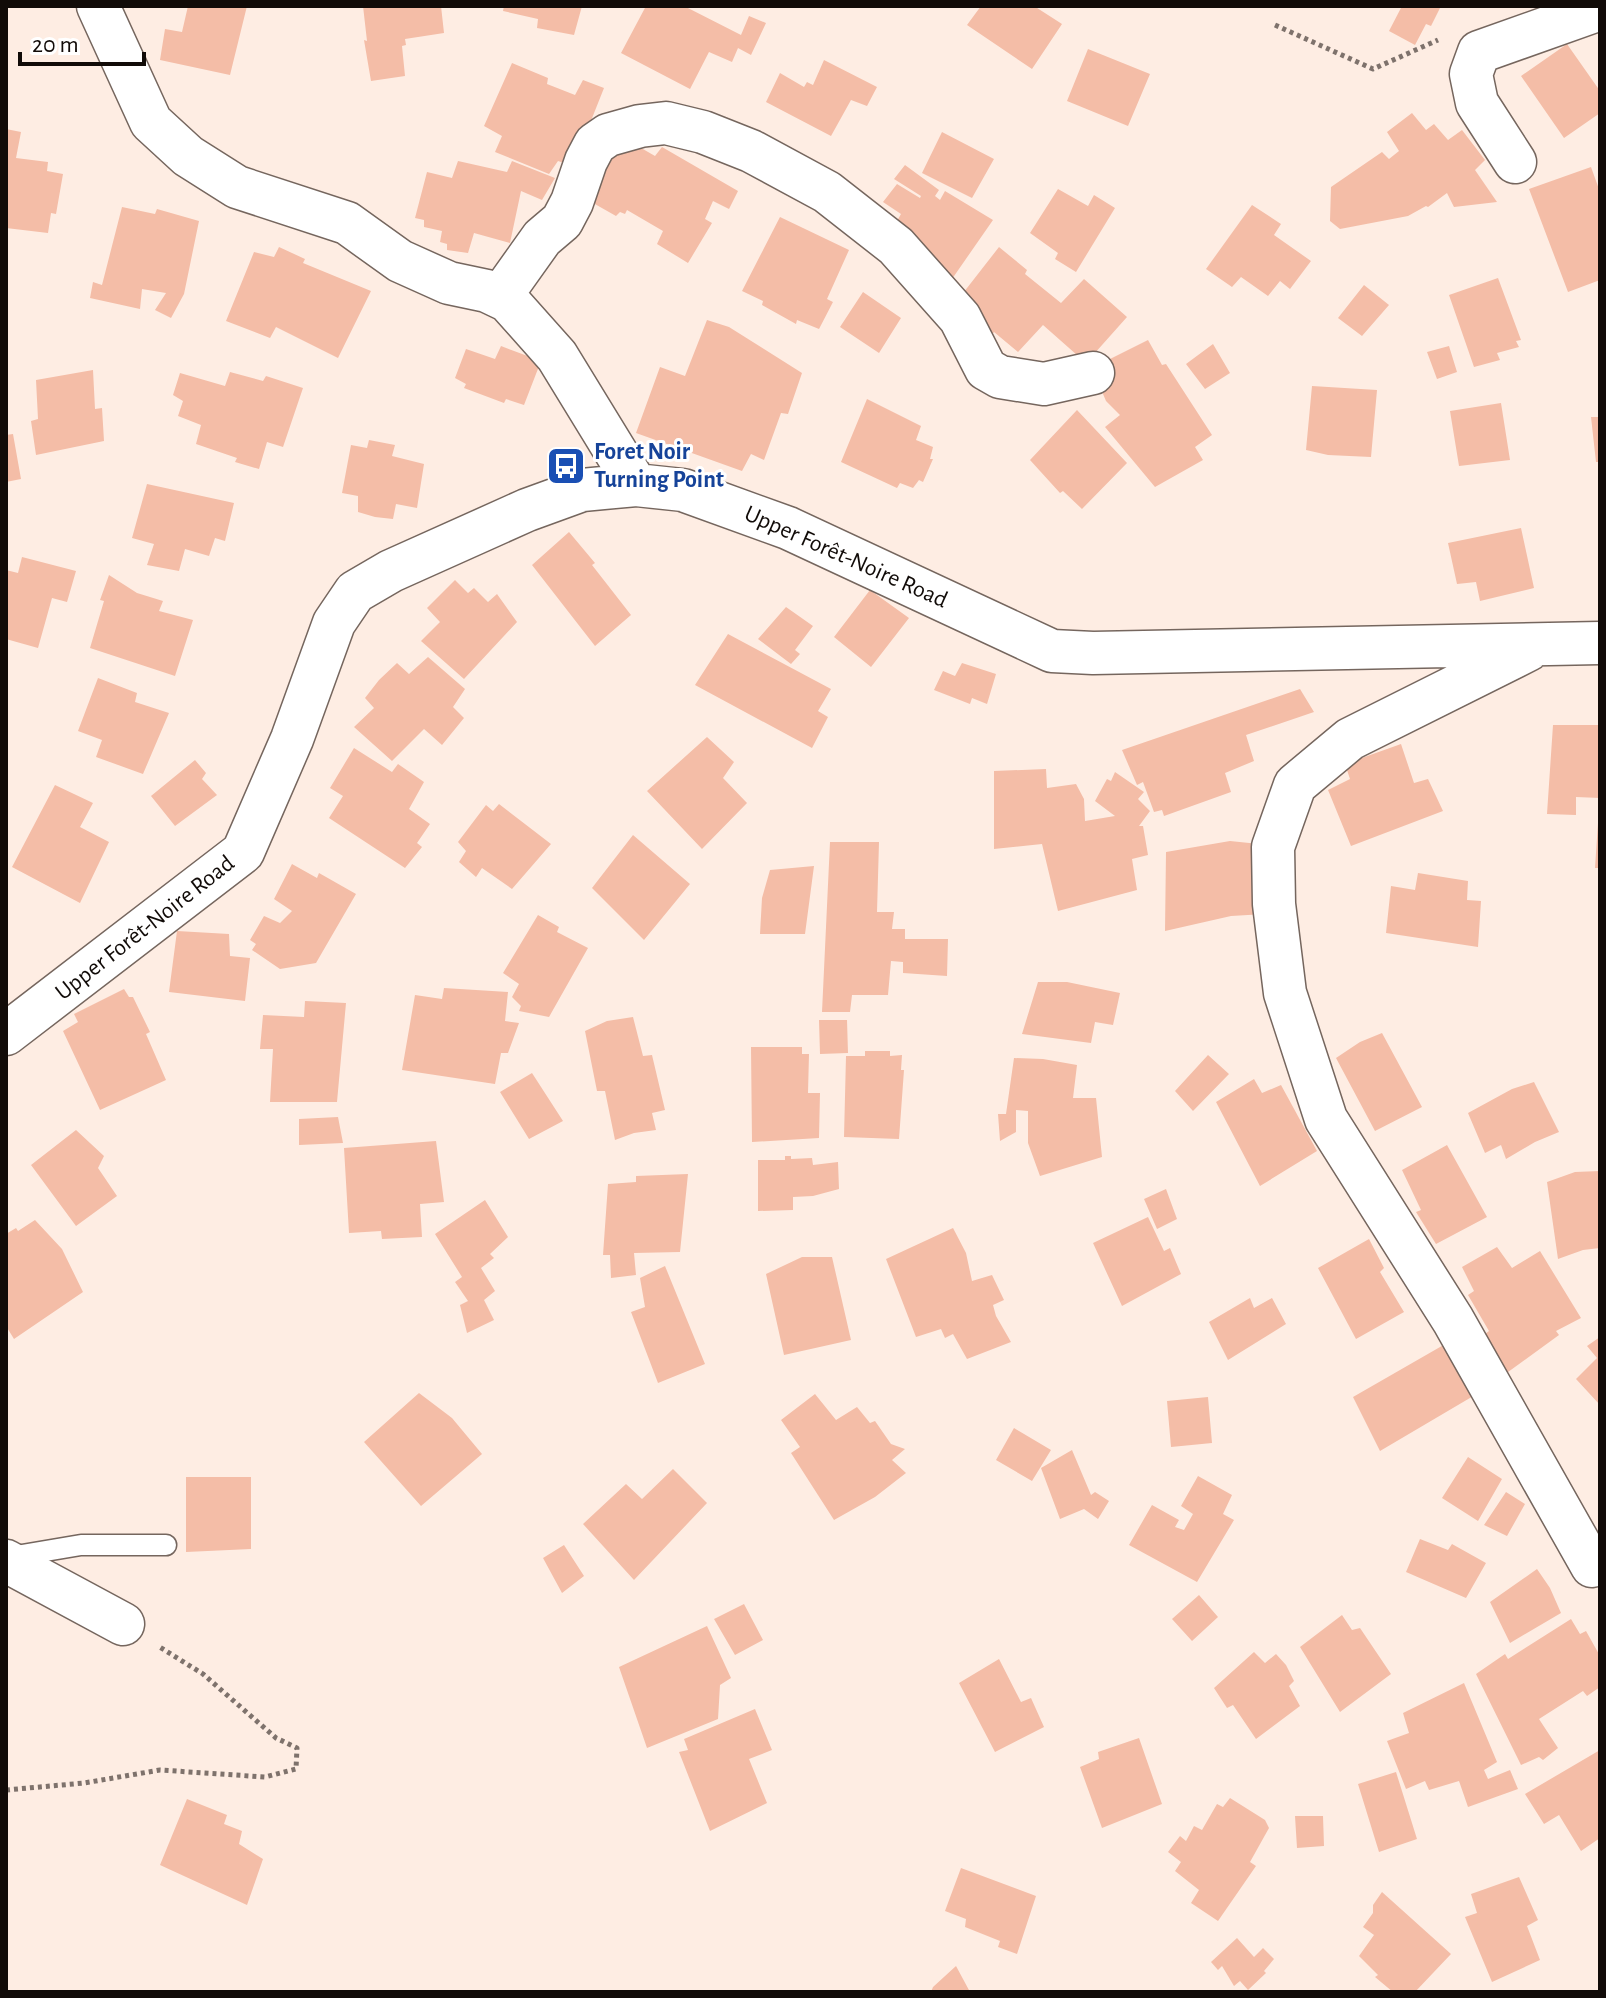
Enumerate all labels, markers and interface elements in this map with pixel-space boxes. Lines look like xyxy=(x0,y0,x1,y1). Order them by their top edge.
scale bar xyxy=(20,16,144,66)
text: 20 m xyxy=(32,33,79,57)
place label: Foret Noir Turning Point xyxy=(594,440,724,492)
bus stop icon: Foret Noir Turning Point xyxy=(545,445,587,487)
street label: Upper Forêt-Noire Road xyxy=(741,501,951,613)
street label: Upper Forêt-Noire Road xyxy=(51,851,239,1005)

